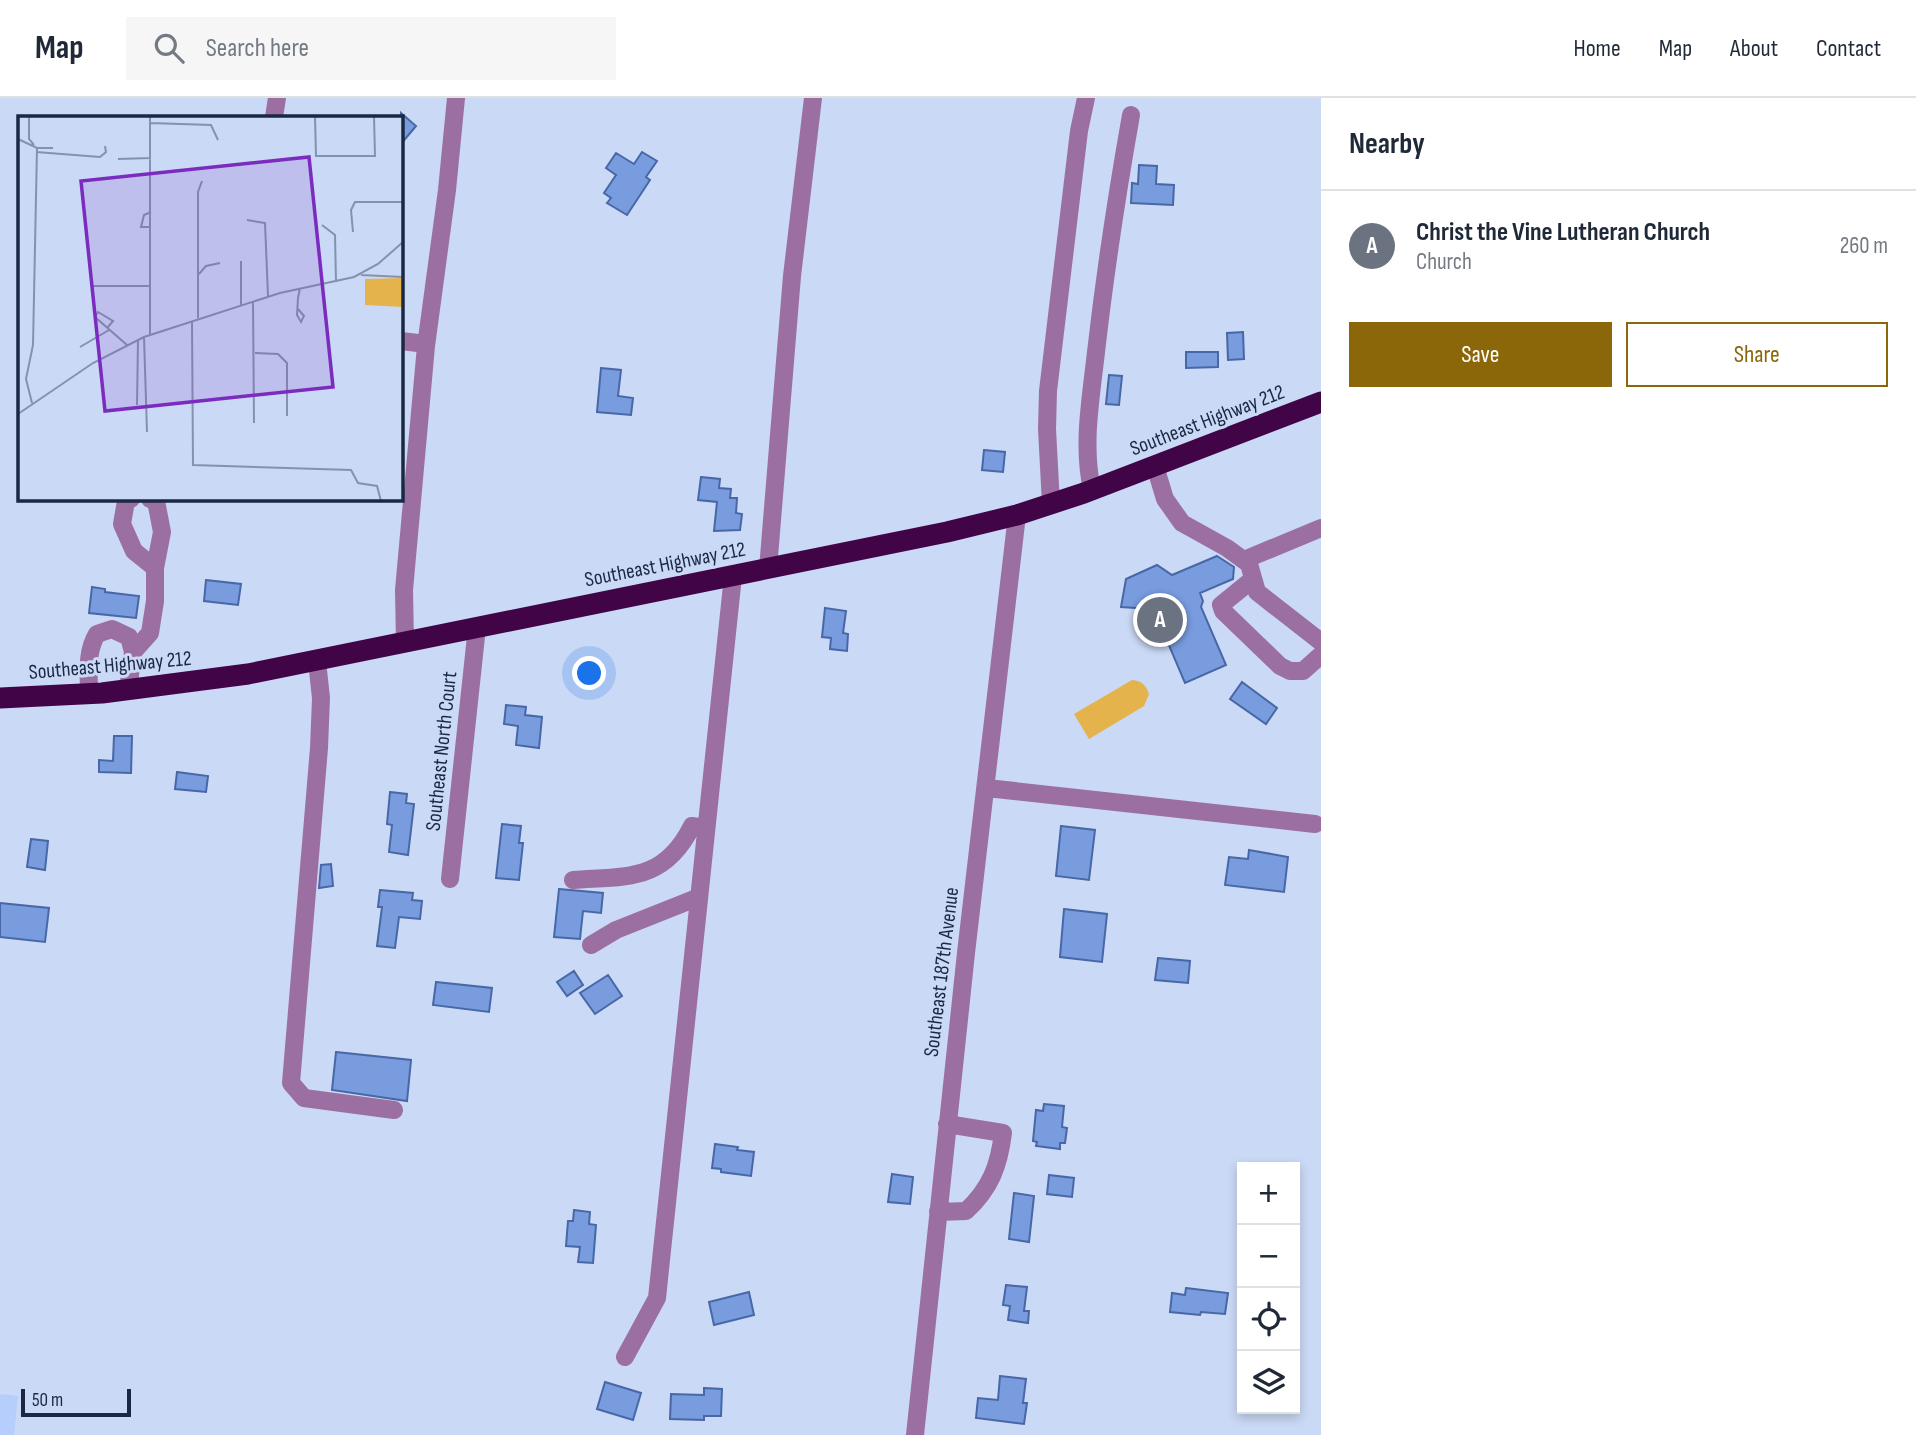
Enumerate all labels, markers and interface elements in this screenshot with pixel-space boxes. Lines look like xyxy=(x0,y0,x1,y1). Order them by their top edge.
search box xyxy=(126,17,616,80)
text: Map xyxy=(35,28,84,68)
icon: search xyxy=(150,29,188,67)
text: Search here xyxy=(206,33,309,64)
text: Home xyxy=(1573,34,1621,63)
text: Map xyxy=(1659,34,1692,63)
text: About xyxy=(1730,34,1778,63)
text: Contact xyxy=(1816,34,1881,63)
inset map xyxy=(18,116,402,500)
text: Nearby xyxy=(1349,126,1425,162)
text: Christ the Vine Lutheran Church xyxy=(1416,217,1710,248)
text: A xyxy=(1367,232,1377,260)
text: 260 m xyxy=(1840,232,1888,260)
text: Church xyxy=(1416,248,1472,276)
button: Save xyxy=(1349,322,1612,387)
button: Share xyxy=(1626,322,1888,387)
street label: Southeast Highway 212 xyxy=(1126,380,1288,461)
street label: Southeast Highway 212 xyxy=(582,537,748,592)
pin: A xyxy=(1137,594,1183,646)
street label: Southeast Highway 212 xyxy=(28,646,193,685)
your location xyxy=(572,656,606,690)
street label: Southeast North Court xyxy=(421,670,462,832)
street label: Southeast 187th Avenue xyxy=(919,886,964,1058)
map controls xyxy=(1237,1162,1300,1414)
button: + xyxy=(1237,1162,1300,1225)
button: − xyxy=(1237,1225,1300,1288)
button: locate xyxy=(1237,1288,1300,1351)
button: layers xyxy=(1237,1351,1300,1414)
scale bar xyxy=(21,1386,131,1418)
text: 50 m xyxy=(32,1389,63,1412)

